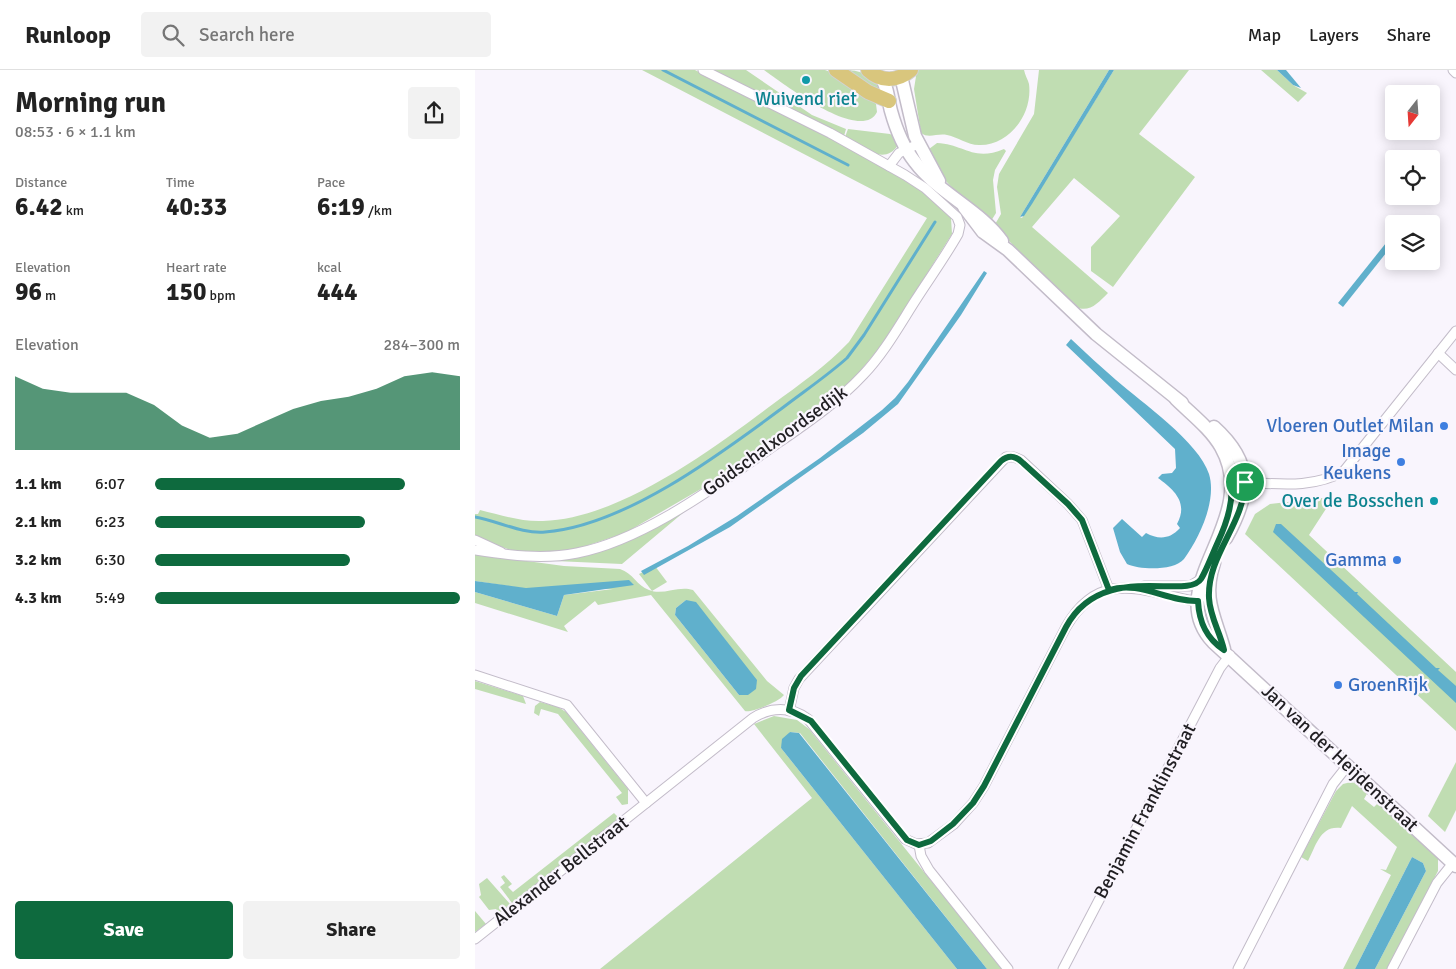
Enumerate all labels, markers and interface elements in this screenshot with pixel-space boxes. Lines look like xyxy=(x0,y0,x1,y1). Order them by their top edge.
search box xyxy=(141,12,491,57)
text: Runloop xyxy=(25,20,111,50)
icon: search xyxy=(159,21,187,49)
text: Search here xyxy=(199,23,295,47)
text: Map xyxy=(1248,24,1281,46)
text: Layers xyxy=(1309,24,1359,46)
text: Share xyxy=(1387,24,1431,46)
marker: Wuivend riet xyxy=(800,74,812,86)
north arrow xyxy=(1385,85,1440,140)
map controls xyxy=(1385,85,1440,270)
text: Morning run xyxy=(15,86,166,120)
button: share xyxy=(408,87,460,139)
place label: Wuivend riet xyxy=(755,87,857,111)
text: 08:53 · 6 × 1.1 km xyxy=(15,122,136,142)
button: locate xyxy=(1385,150,1440,205)
text: Distance xyxy=(15,174,67,191)
text: Time xyxy=(166,174,195,191)
text: Pace xyxy=(317,174,345,191)
text: 6.42 xyxy=(15,191,63,222)
text: 40:33 xyxy=(166,191,227,222)
text: 6:19 xyxy=(317,191,365,222)
text: km xyxy=(63,202,84,219)
text: /km xyxy=(365,202,392,219)
button: layers xyxy=(1385,215,1440,270)
text: Elevation xyxy=(15,259,71,276)
text: Heart rate xyxy=(166,259,227,276)
text: kcal xyxy=(317,259,342,276)
text: 96 xyxy=(15,276,42,307)
text: 150 xyxy=(166,276,207,307)
text: 444 xyxy=(317,276,358,307)
text: m xyxy=(42,287,56,304)
text: bpm xyxy=(207,287,236,304)
text: Elevation xyxy=(15,335,79,355)
text: 284–300 m xyxy=(383,335,460,355)
street label: Goidschalxoordsedijk xyxy=(698,380,852,502)
place label: Vloeren Outlet Milan xyxy=(1266,414,1434,438)
marker: Vloeren Outlet Milan xyxy=(1438,420,1450,432)
place label: Image Keukens xyxy=(1323,439,1391,485)
marker: Image Keukens xyxy=(1395,456,1407,468)
pin xyxy=(1224,461,1266,503)
icon: arrive xyxy=(1231,468,1259,496)
text: 1.1 km xyxy=(15,474,62,494)
text: 6:07 xyxy=(95,474,125,494)
place label: Over de Bosschen xyxy=(1281,489,1424,513)
marker: Over de Bosschen xyxy=(1428,495,1440,507)
text: 2.1 km xyxy=(15,512,62,532)
text: 6:23 xyxy=(95,512,125,532)
place label: Gamma xyxy=(1325,548,1387,572)
text: 3.2 km xyxy=(15,550,62,570)
text: 6:30 xyxy=(95,550,125,570)
marker: Gamma xyxy=(1391,554,1403,566)
text: 4.3 km xyxy=(15,588,62,608)
text: 5:49 xyxy=(95,588,125,608)
place label: GroenRijk xyxy=(1348,673,1428,697)
street label: Jan van der Heijdenstraat xyxy=(1256,679,1424,837)
marker: GroenRijk xyxy=(1332,679,1344,691)
street label: Benjamin Franklinstraat xyxy=(1089,719,1202,903)
street label: Alexander Bellstraat xyxy=(489,810,634,931)
button: Save xyxy=(15,901,233,959)
button: Share xyxy=(243,901,460,959)

